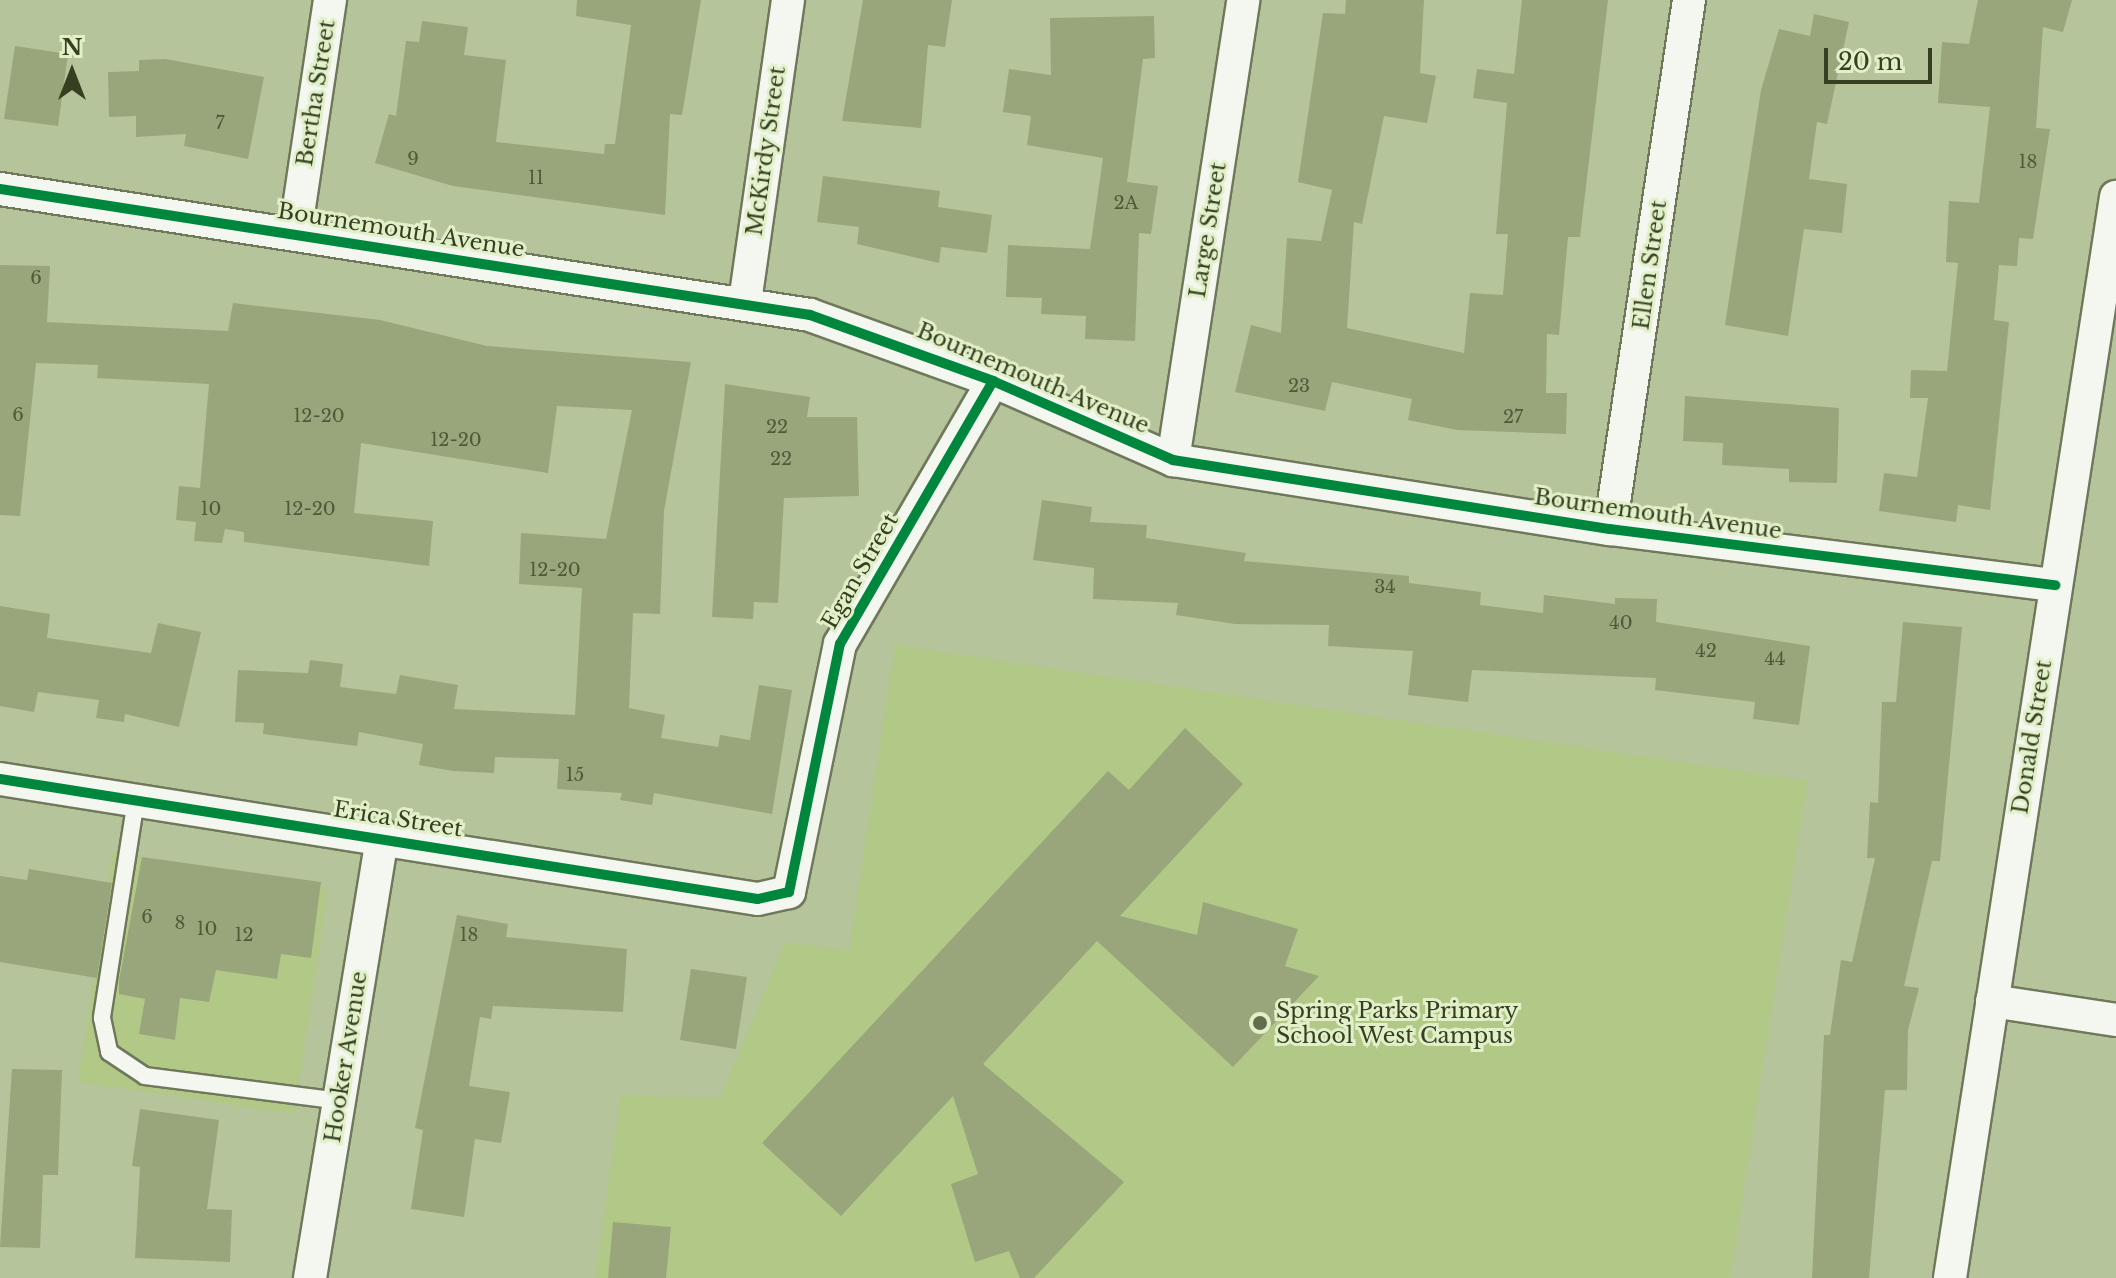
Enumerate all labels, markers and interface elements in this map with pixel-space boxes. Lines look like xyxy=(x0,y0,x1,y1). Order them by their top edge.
street label: Bertha Street xyxy=(291,18,341,168)
north arrow xyxy=(32,32,112,112)
scale bar xyxy=(1828,32,1936,82)
text: N xyxy=(62,34,82,61)
text: 20 m xyxy=(1838,47,1903,76)
street label: McKirdy Street xyxy=(741,64,791,238)
house number: 7 xyxy=(215,112,225,134)
house number: 9 xyxy=(407,148,419,170)
house number: 18 xyxy=(2019,151,2037,173)
street label: Large Street xyxy=(1184,160,1232,300)
house number: 11 xyxy=(528,167,544,189)
house number: 2A xyxy=(1114,192,1138,214)
street label: Bournemouth Avenue xyxy=(275,197,527,263)
street label: Ellen Street xyxy=(1628,199,1672,331)
house number: 6 xyxy=(30,267,42,289)
street label: Bournemouth Avenue xyxy=(913,317,1153,439)
house number: 23 xyxy=(1288,375,1310,397)
house number: 6 xyxy=(12,404,24,426)
house number: 12-20 xyxy=(293,405,345,427)
house number: 27 xyxy=(1503,406,1523,428)
house number: 22 xyxy=(766,416,788,438)
house number: 12-20 xyxy=(430,429,482,451)
house number: 22 xyxy=(770,448,792,470)
street label: Bournemouth Avenue xyxy=(1532,483,1784,545)
house number: 10 xyxy=(201,498,221,520)
house number: 12-20 xyxy=(284,498,336,520)
street label: Egan Street xyxy=(816,509,904,633)
house number: 12-20 xyxy=(529,559,581,581)
house number: 34 xyxy=(1374,576,1396,598)
house number: 40 xyxy=(1609,612,1633,634)
house number: 42 xyxy=(1695,640,1717,662)
house number: 44 xyxy=(1764,648,1786,670)
street label: Donald Street xyxy=(2007,658,2057,816)
house number: 15 xyxy=(566,764,584,786)
street label: Erica Street xyxy=(332,796,464,842)
house number: 6 xyxy=(141,906,153,928)
house number: 8 xyxy=(175,912,185,934)
house number: 10 xyxy=(197,918,217,940)
house number: 12 xyxy=(234,924,254,946)
house number: 18 xyxy=(460,924,478,946)
street label: Hooker Avenue xyxy=(319,969,373,1145)
place label: Spring Parks Primary School West Campus xyxy=(1276,997,1519,1048)
marker: Spring Parks Primary School West Campus xyxy=(1251,1014,1269,1032)

